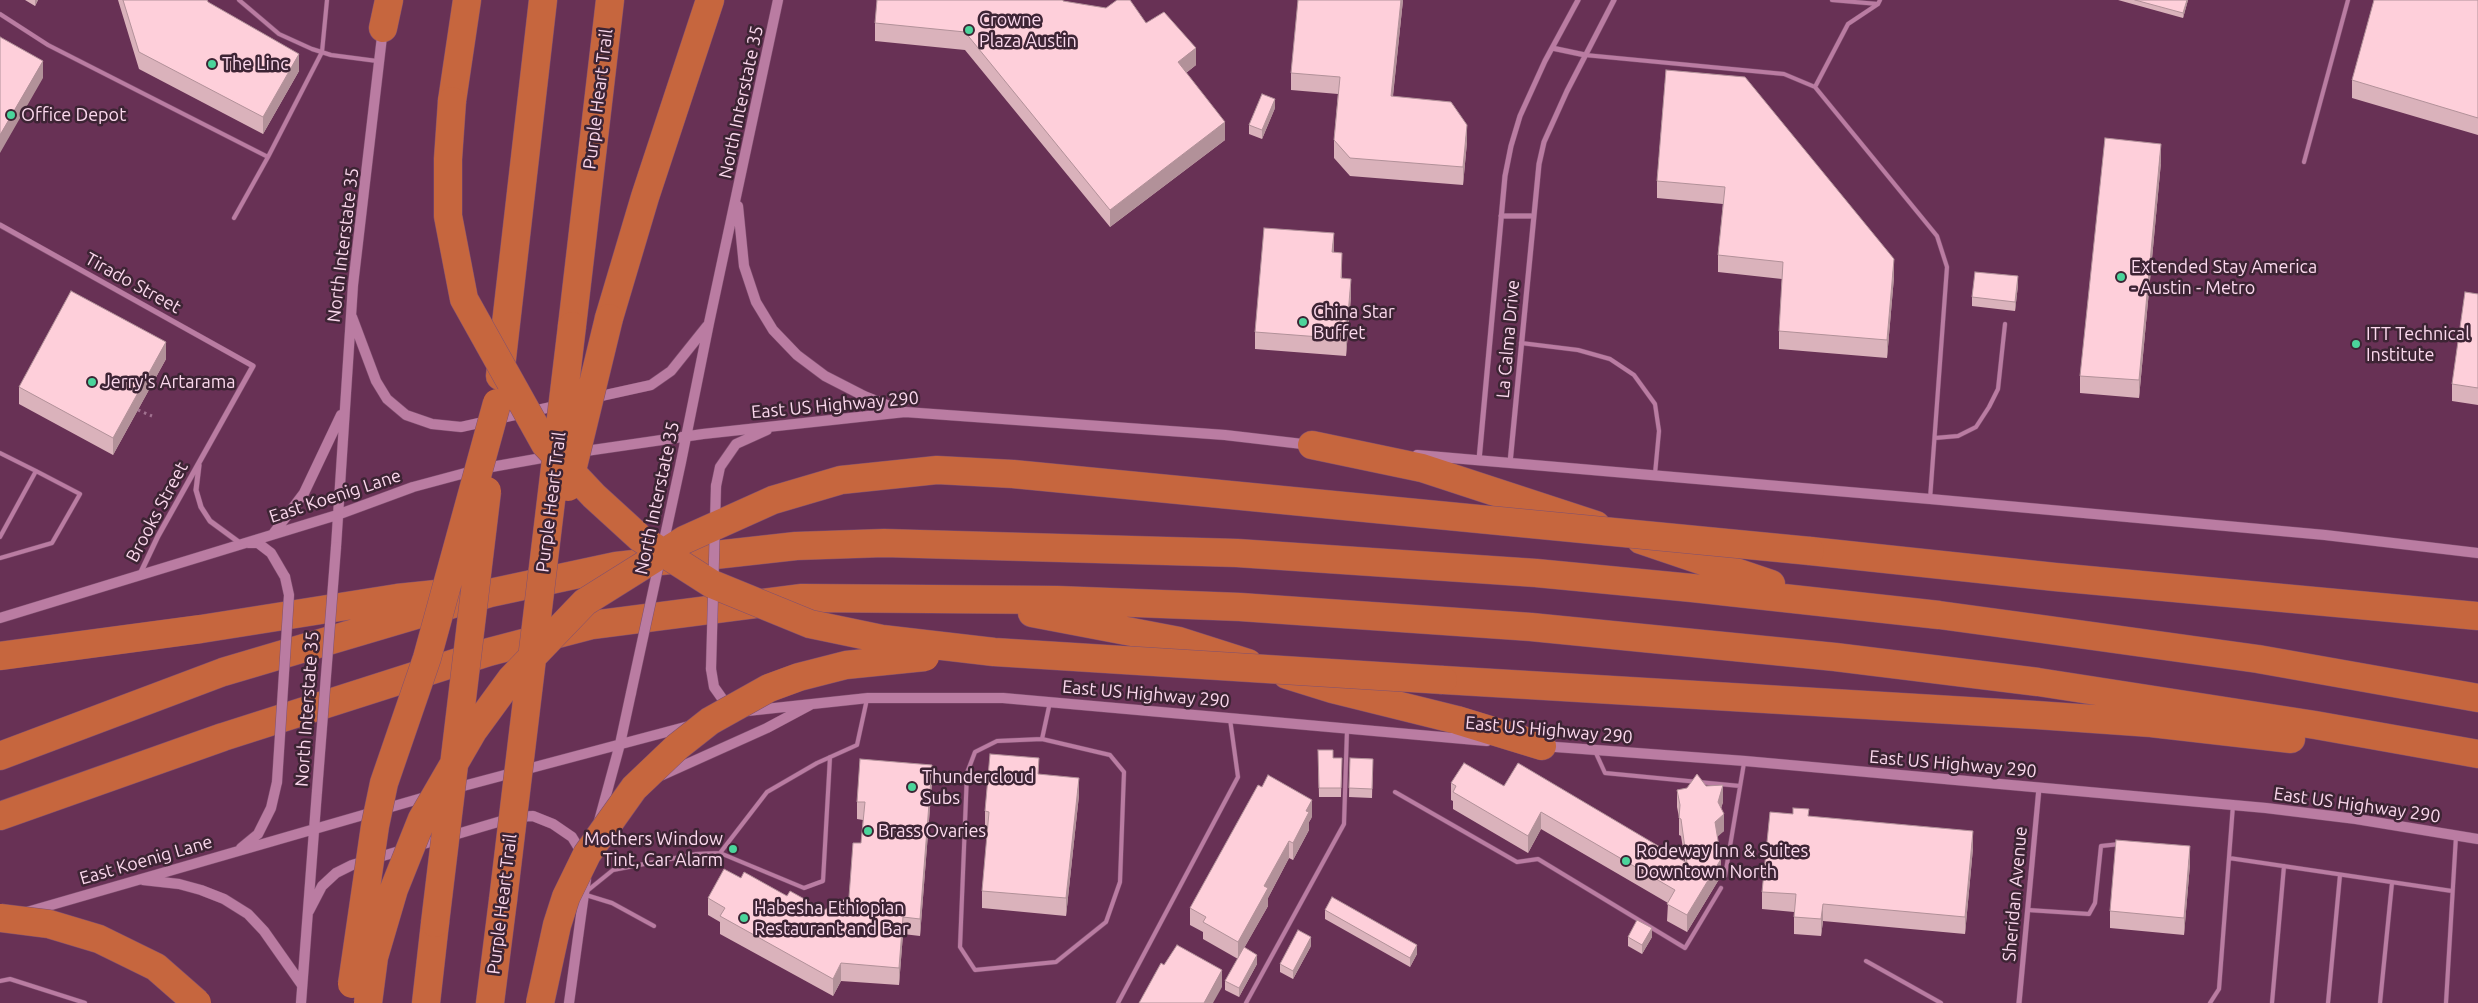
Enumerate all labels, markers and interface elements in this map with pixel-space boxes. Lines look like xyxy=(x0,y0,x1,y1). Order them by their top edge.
place label: Crowne Plaza Austin xyxy=(979,9,1077,52)
street label: North Interstate 35 xyxy=(714,24,768,180)
marker: Crowne Plaza Austin xyxy=(963,24,975,36)
street label: Purple Heart Trail xyxy=(579,27,617,171)
place label: The Linc xyxy=(222,53,289,75)
marker: The Linc xyxy=(206,58,218,70)
place label: Office Depot xyxy=(21,104,126,126)
marker: Office Depot xyxy=(5,109,17,121)
street label: North Interstate 35 xyxy=(323,166,363,324)
street label: Tirado Street xyxy=(81,248,185,318)
place label: Extended Stay America - Austin - Metro xyxy=(2131,256,2317,298)
marker: Extended Stay America - Austin - Metro xyxy=(2115,271,2127,283)
street label: La Calma Drive xyxy=(1492,279,1524,399)
place label: China Star Buffet xyxy=(1313,301,1395,344)
marker: China Star Buffet xyxy=(1297,316,1309,328)
place label: ITT Technical Institute xyxy=(2366,323,2470,366)
marker: ITT Technical Institute xyxy=(2350,338,2362,350)
place label: Jerry's Artarama xyxy=(102,371,235,393)
marker: Jerry's Artarama xyxy=(86,376,98,388)
street label: East US Highway 290 xyxy=(750,387,920,423)
street label: North Interstate 35 xyxy=(630,420,684,576)
street label: Purple Heart Trail xyxy=(532,430,570,574)
street label: Brooks Street xyxy=(122,458,192,566)
street label: East Koenig Lane xyxy=(266,465,404,527)
street label: North Interstate 35 xyxy=(291,631,323,787)
street label: East US Highway 290 xyxy=(1061,676,1231,712)
street label: East US Highway 290 xyxy=(1464,712,1634,748)
street label: East US Highway 290 xyxy=(1868,746,2038,782)
place label: Thundercloud Subs xyxy=(922,766,1035,809)
marker: Thundercloud Subs xyxy=(906,781,918,793)
street label: East US Highway 290 xyxy=(2272,783,2442,827)
place label: Brass Ovaries xyxy=(878,820,986,842)
marker: Brass Ovaries xyxy=(862,825,874,837)
street label: Sheridan Avenue xyxy=(1998,825,2032,963)
place label: Mothers Window Tint, Car Alarm xyxy=(584,828,723,871)
street label: East Koenig Lane xyxy=(77,831,215,889)
street label: Purple Heart Trail xyxy=(483,832,521,976)
place label: Rodeway Inn & Suites Downtown North xyxy=(1636,840,1808,882)
marker: Mothers Window Tint, Car Alarm xyxy=(727,843,739,855)
marker: Rodeway Inn & Suites Downtown North xyxy=(1620,855,1632,867)
place label: Habesha Ethiopian Restaurant and Bar xyxy=(754,897,909,940)
marker: Habesha Ethiopian Restaurant and Bar xyxy=(738,912,750,924)

